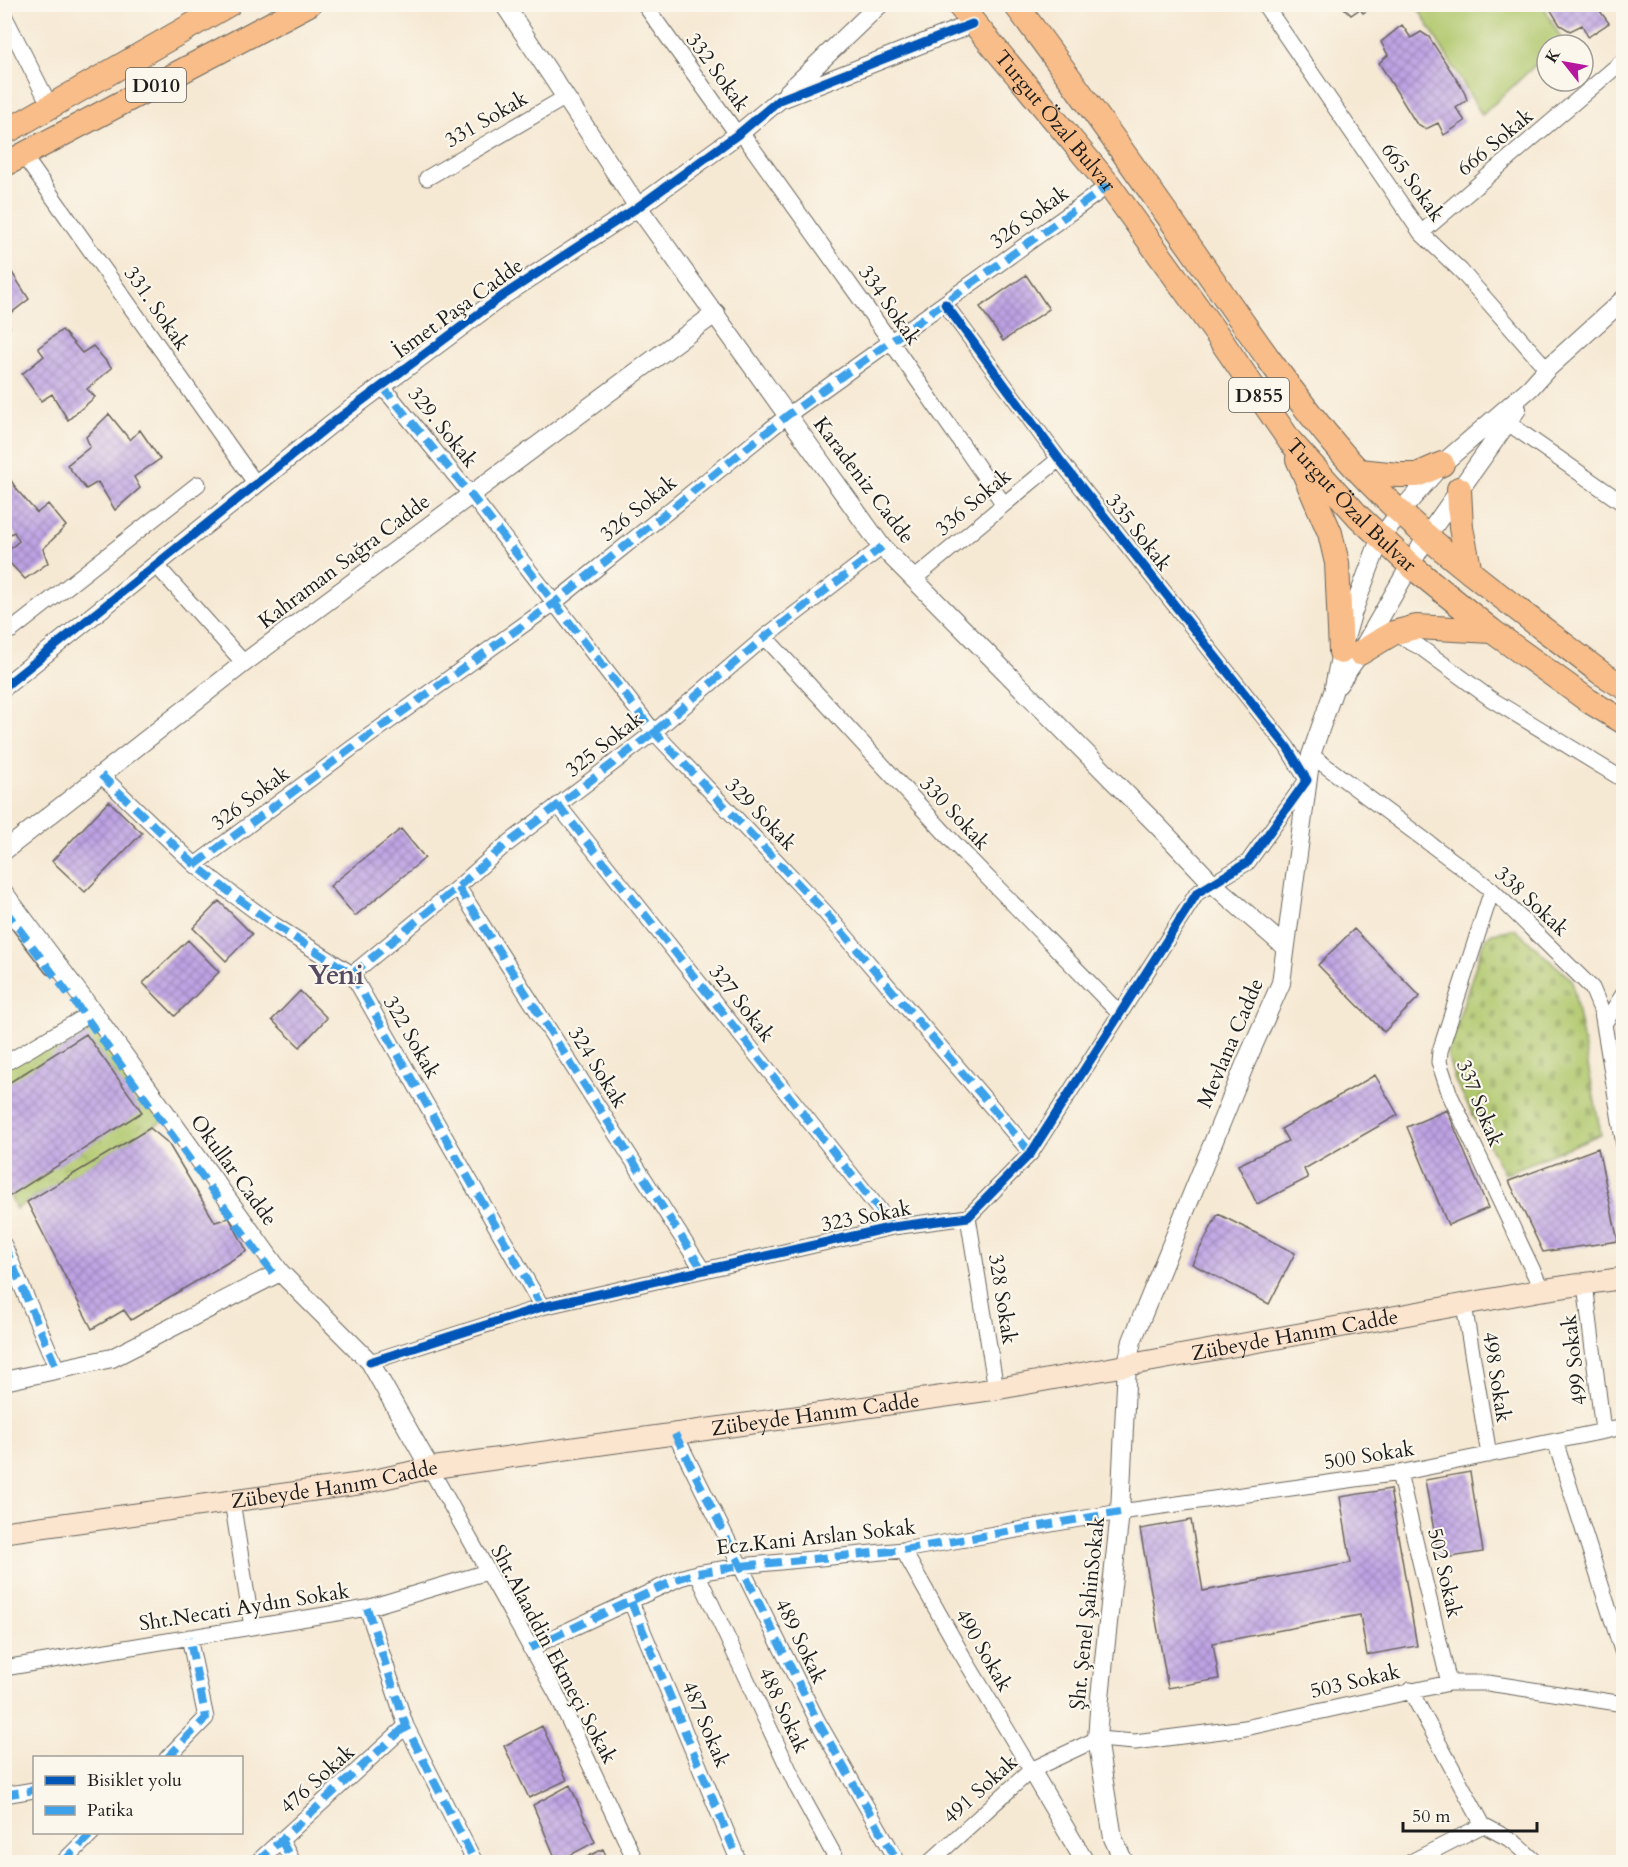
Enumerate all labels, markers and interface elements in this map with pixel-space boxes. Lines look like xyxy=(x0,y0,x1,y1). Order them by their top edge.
street label: 332 Sokak xyxy=(679,27,757,118)
north arrow xyxy=(1535,33,1595,93)
street label: Turgut Özal Bulvar xyxy=(987,44,1123,198)
text: K xyxy=(1540,45,1566,67)
road number: D010 xyxy=(126,68,186,102)
street label: 331 Sokak xyxy=(439,84,534,155)
street label: 666 Sokak xyxy=(1451,101,1540,183)
street label: 665 Sokak xyxy=(1374,137,1452,228)
street label: 326 Sokak xyxy=(984,178,1075,256)
street label: İsmet Paşa Cadde xyxy=(387,251,529,365)
street label: 331. Sokak xyxy=(117,260,197,357)
street label: 334 Sokak xyxy=(852,260,928,352)
road number: D855 xyxy=(1229,378,1289,412)
street label: 329. Sokak xyxy=(401,381,485,475)
street label: Karadeniz Cadde xyxy=(806,411,921,550)
street label: Turgut Özal Bulvar xyxy=(1279,432,1422,580)
street label: 336 Sokak xyxy=(929,461,1018,543)
street label: 326 Sokak xyxy=(594,468,684,548)
street label: Kahraman Sağra Cadde xyxy=(252,487,436,636)
street label: 335 Sokak xyxy=(1099,487,1179,578)
street label: 325 Sokak xyxy=(559,704,650,784)
street label: 326 Sokak xyxy=(205,759,296,837)
street label: 330 Sokak xyxy=(913,770,997,857)
street label: 329 Sokak xyxy=(718,771,803,858)
street label: 338 Sokak xyxy=(1488,860,1575,944)
district label: Yeni xyxy=(308,957,364,994)
street label: 327 Sokak xyxy=(702,958,782,1049)
street label: Mevlana Cadde xyxy=(1190,974,1271,1112)
street label: 322 Sokak xyxy=(376,990,447,1085)
street label: 324 Sokak xyxy=(561,1021,634,1114)
street label: 337 Sokak xyxy=(1449,1055,1510,1152)
street label: Okullar Cadde xyxy=(183,1109,284,1232)
street label: 323 Sokak xyxy=(818,1193,914,1239)
street label: 328 Sokak xyxy=(981,1252,1024,1347)
street label: Zübeyde Hanım Cadde xyxy=(1189,1302,1401,1368)
street label: 499 Sokak xyxy=(1554,1312,1594,1407)
street label: 498 Sokak xyxy=(1475,1330,1518,1425)
street label: Zübeyde Hanım Cadde xyxy=(709,1386,921,1444)
street label: 500 Sokak xyxy=(1322,1434,1417,1477)
street label: Zübeyde Hanım Cadde xyxy=(229,1453,440,1516)
street label: Ecz.Kani Arslan Sokak xyxy=(715,1513,918,1562)
street label: Şht. Şenel ŞahinSokak xyxy=(1063,1514,1112,1711)
street label: 502 Sokak xyxy=(1420,1525,1469,1622)
street label: Sht.Alaaddin Ekmeçi Sokak xyxy=(483,1540,624,1770)
street label: Sht.Necati Aydın Sokak xyxy=(137,1576,352,1638)
street label: 489 Sokak xyxy=(767,1594,834,1689)
street label: 490 Sokak xyxy=(948,1603,1019,1698)
street label: 503 Sokak xyxy=(1307,1657,1404,1706)
street label: 488 Sokak xyxy=(751,1663,816,1758)
street label: 487 Sokak xyxy=(674,1676,737,1773)
street label: 476 Sokak xyxy=(274,1738,362,1821)
street label: 491 Sokak xyxy=(937,1748,1025,1831)
legend xyxy=(33,1756,243,1834)
text: Bisiklet yolu xyxy=(87,1768,182,1793)
scale bar xyxy=(1403,1795,1536,1833)
text: Patika xyxy=(87,1798,134,1823)
text: 50 m xyxy=(1412,1804,1451,1829)

